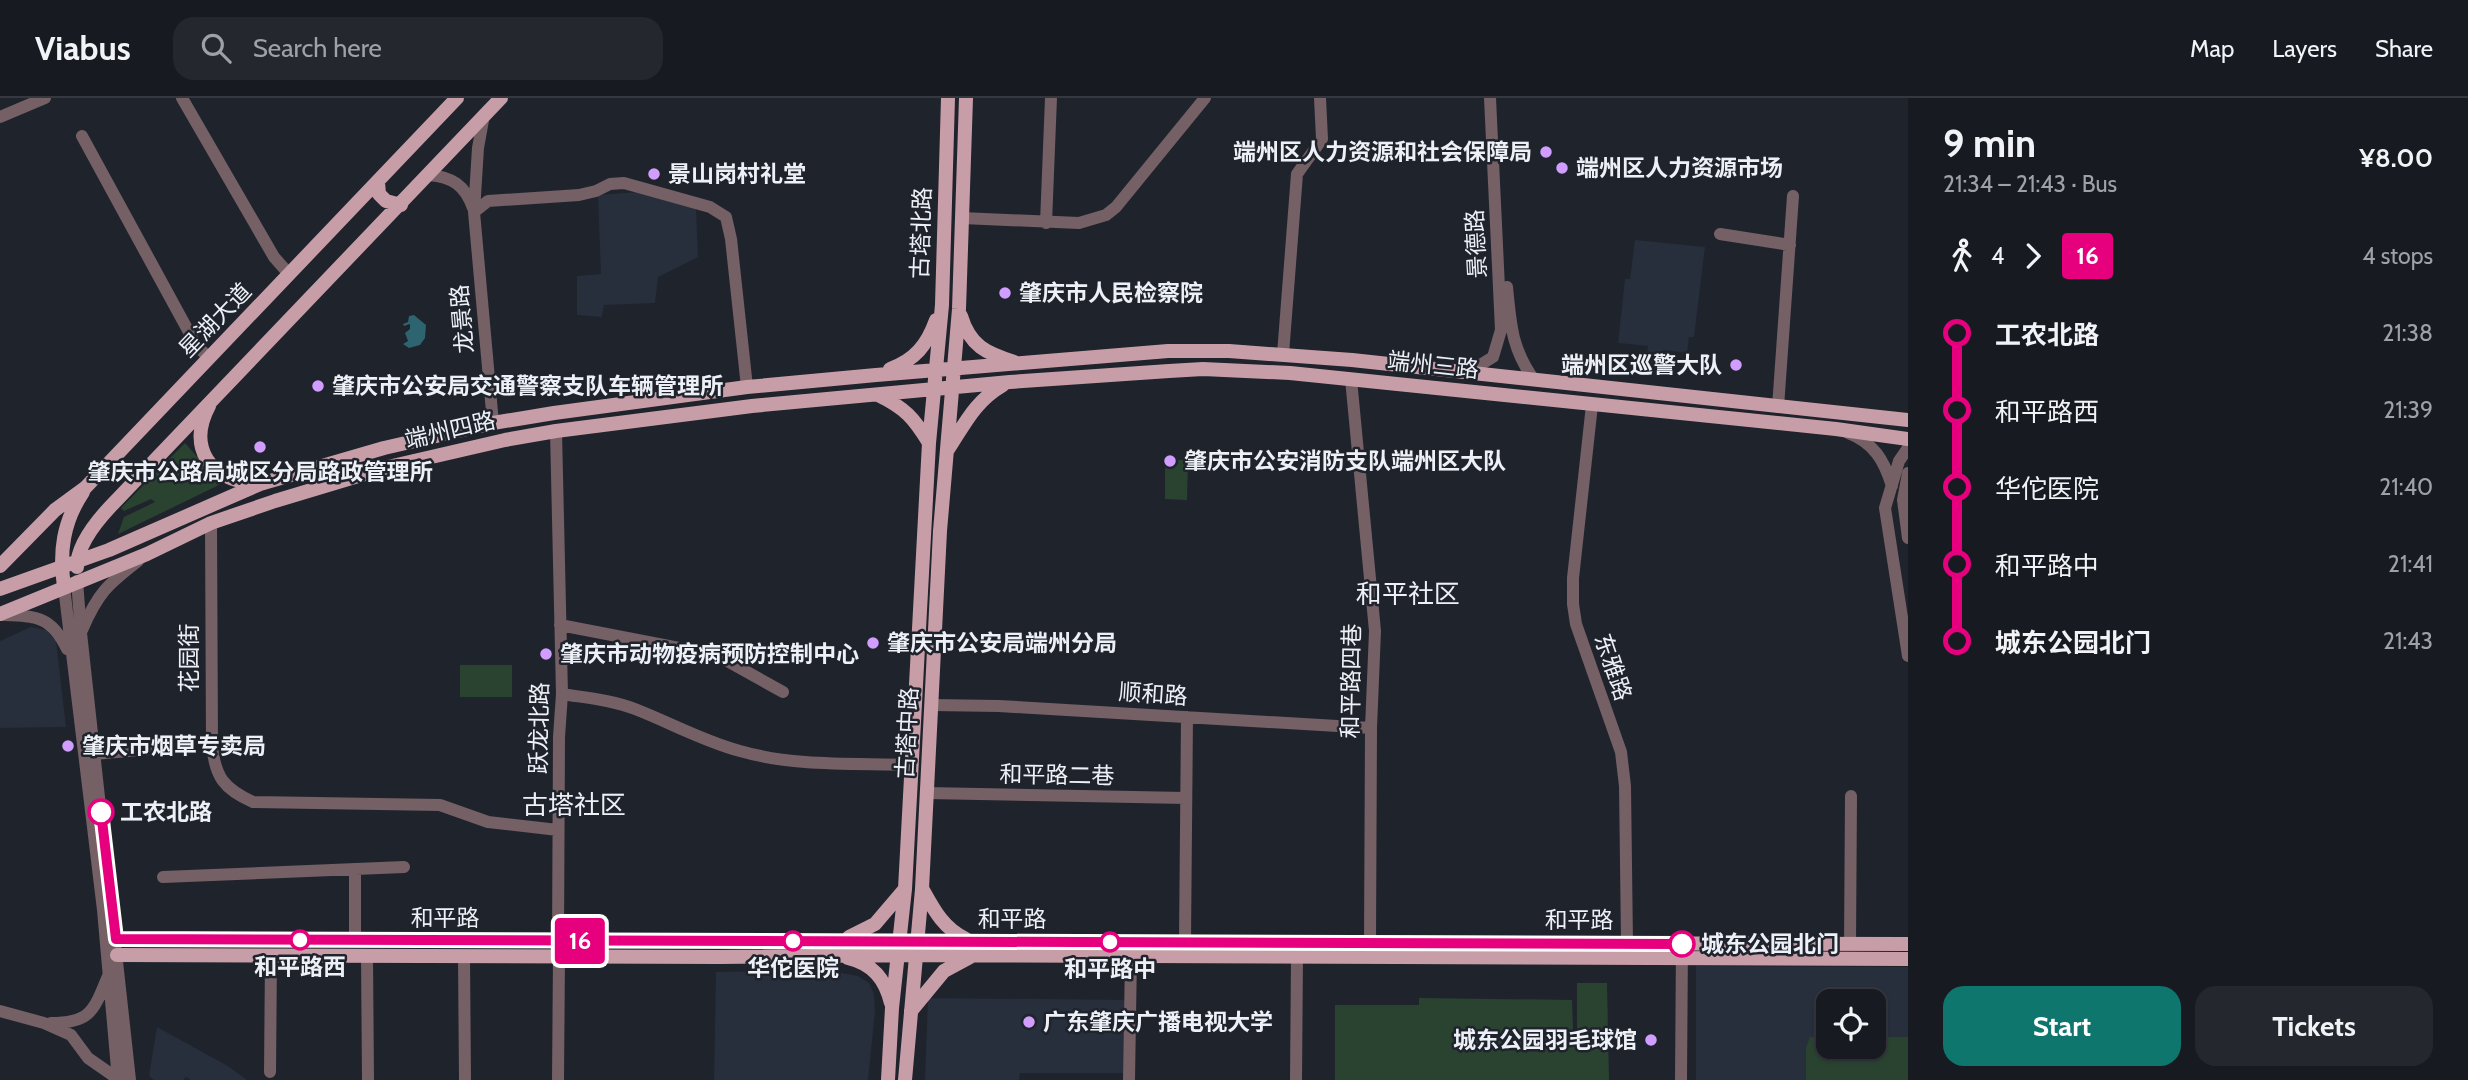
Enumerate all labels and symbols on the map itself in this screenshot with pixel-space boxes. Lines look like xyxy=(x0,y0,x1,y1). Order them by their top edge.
place label: 端州区人力资源和社会保障局 xyxy=(1233,138,1532,166)
marker: 端州区人力资源和社会保障局 xyxy=(1538,144,1554,160)
place label: 端州区人力资源市场 xyxy=(1576,154,1783,182)
place label: 景山岗村礼堂 xyxy=(668,160,806,188)
marker: 端州区人力资源市场 xyxy=(1554,160,1570,176)
marker: 景山岗村礼堂 xyxy=(646,166,662,182)
street label: 古塔北路 xyxy=(905,187,937,279)
street label: 景德路 xyxy=(1460,209,1492,279)
street label: 星湖大道 xyxy=(173,277,257,363)
place label: 肇庆市人民检察院 xyxy=(1019,279,1203,307)
street label: 龙景路 xyxy=(445,283,479,355)
marker: 肇庆市人民检察院 xyxy=(997,285,1013,301)
street label: 端州三路 xyxy=(1386,346,1480,384)
place label: 端州区巡警大队 xyxy=(1561,351,1722,379)
marker: 端州区巡警大队 xyxy=(1728,357,1744,373)
place label: 肇庆市公安局交通警察支队车辆管理所 xyxy=(332,372,723,400)
marker: 肇庆市公安局交通警察支队车辆管理所 xyxy=(310,378,326,394)
street label: 端州四路 xyxy=(402,406,498,454)
marker: 肇庆市公路局城区分局路政管理所 xyxy=(252,439,268,455)
place label: 肇庆市公安消防支队端州区大队 xyxy=(1184,447,1506,475)
marker: 肇庆市公安消防支队端州区大队 xyxy=(1162,453,1178,469)
place label: 肇庆市公路局城区分局路政管理所 xyxy=(88,458,433,486)
district label: 和平社区 xyxy=(1356,578,1460,610)
street label: 和平路四巷 xyxy=(1336,623,1366,739)
street label: 花园街 xyxy=(175,624,203,693)
place label: 肇庆市公安局端州分局 xyxy=(887,629,1117,657)
street label: 东雅路 xyxy=(1589,630,1637,704)
marker: 肇庆市公安局端州分局 xyxy=(865,635,881,651)
place label: 肇庆市动物疫病预防控制中心 xyxy=(560,640,859,668)
marker: 肇庆市动物疫病预防控制中心 xyxy=(538,646,554,662)
street label: 顺和路 xyxy=(1118,678,1188,710)
street label: 跃龙北路 xyxy=(524,682,554,774)
street label: 古塔中路 xyxy=(891,686,923,780)
place label: 肇庆市烟草专卖局 xyxy=(82,732,266,760)
marker: 肇庆市烟草专卖局 xyxy=(60,738,76,754)
street label: 和平路二巷 xyxy=(999,760,1115,790)
district label: 古塔社区 xyxy=(522,789,626,821)
place label: 工农北路 xyxy=(120,798,212,826)
marker: 工农北路 xyxy=(88,799,114,825)
street label: 和平路 xyxy=(411,904,480,932)
street label: 和平路 xyxy=(978,905,1047,933)
street label: 和平路 xyxy=(1545,906,1614,934)
line badge: 16 xyxy=(548,918,612,964)
marker: 和平路西 xyxy=(290,930,310,950)
place label: 城东公园北门 xyxy=(1701,930,1839,958)
marker: 华佗医院 xyxy=(783,931,803,951)
marker: 城东公园北门 xyxy=(1669,931,1695,957)
marker: 和平路中 xyxy=(1100,932,1120,952)
place label: 和平路西 xyxy=(254,953,346,981)
place label: 华佗医院 xyxy=(747,954,839,982)
place label: 和平路中 xyxy=(1064,955,1156,983)
place label: 广东肇庆广播电视大学 xyxy=(1043,1008,1273,1036)
marker: 广东肇庆广播电视大学 xyxy=(1021,1014,1037,1030)
place label: 城东公园羽毛球馆 xyxy=(1453,1026,1637,1054)
marker: 城东公园羽毛球馆 xyxy=(1643,1032,1659,1048)

